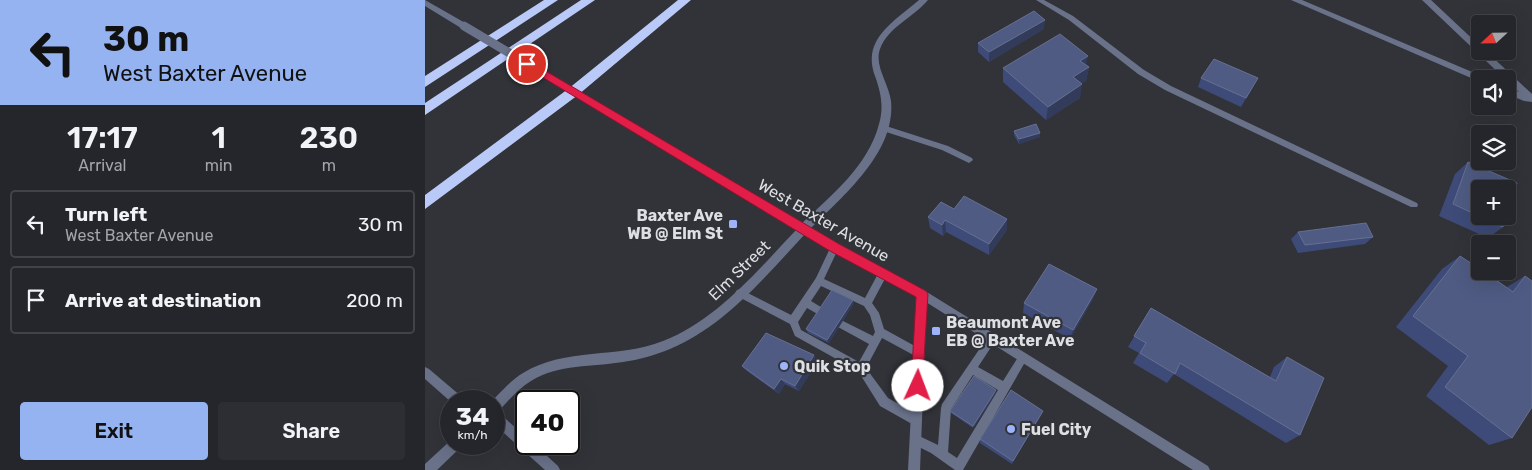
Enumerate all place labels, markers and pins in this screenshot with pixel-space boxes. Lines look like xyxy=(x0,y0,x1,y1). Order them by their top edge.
pin xyxy=(506,43,548,85)
place label: Baxter Ave WB @ Elm St xyxy=(627,206,724,243)
marker: Baxter Ave WB @ Elm St xyxy=(727,218,739,230)
place label: Beaumont Ave EB @ Baxter Ave xyxy=(946,313,1074,350)
marker: Beaumont Ave EB @ Baxter Ave xyxy=(930,325,942,337)
place label: Quik Stop xyxy=(794,357,871,376)
marker: Quik Stop xyxy=(778,360,790,372)
place label: Fuel City xyxy=(1021,420,1092,439)
marker: Fuel City xyxy=(1005,423,1017,435)

